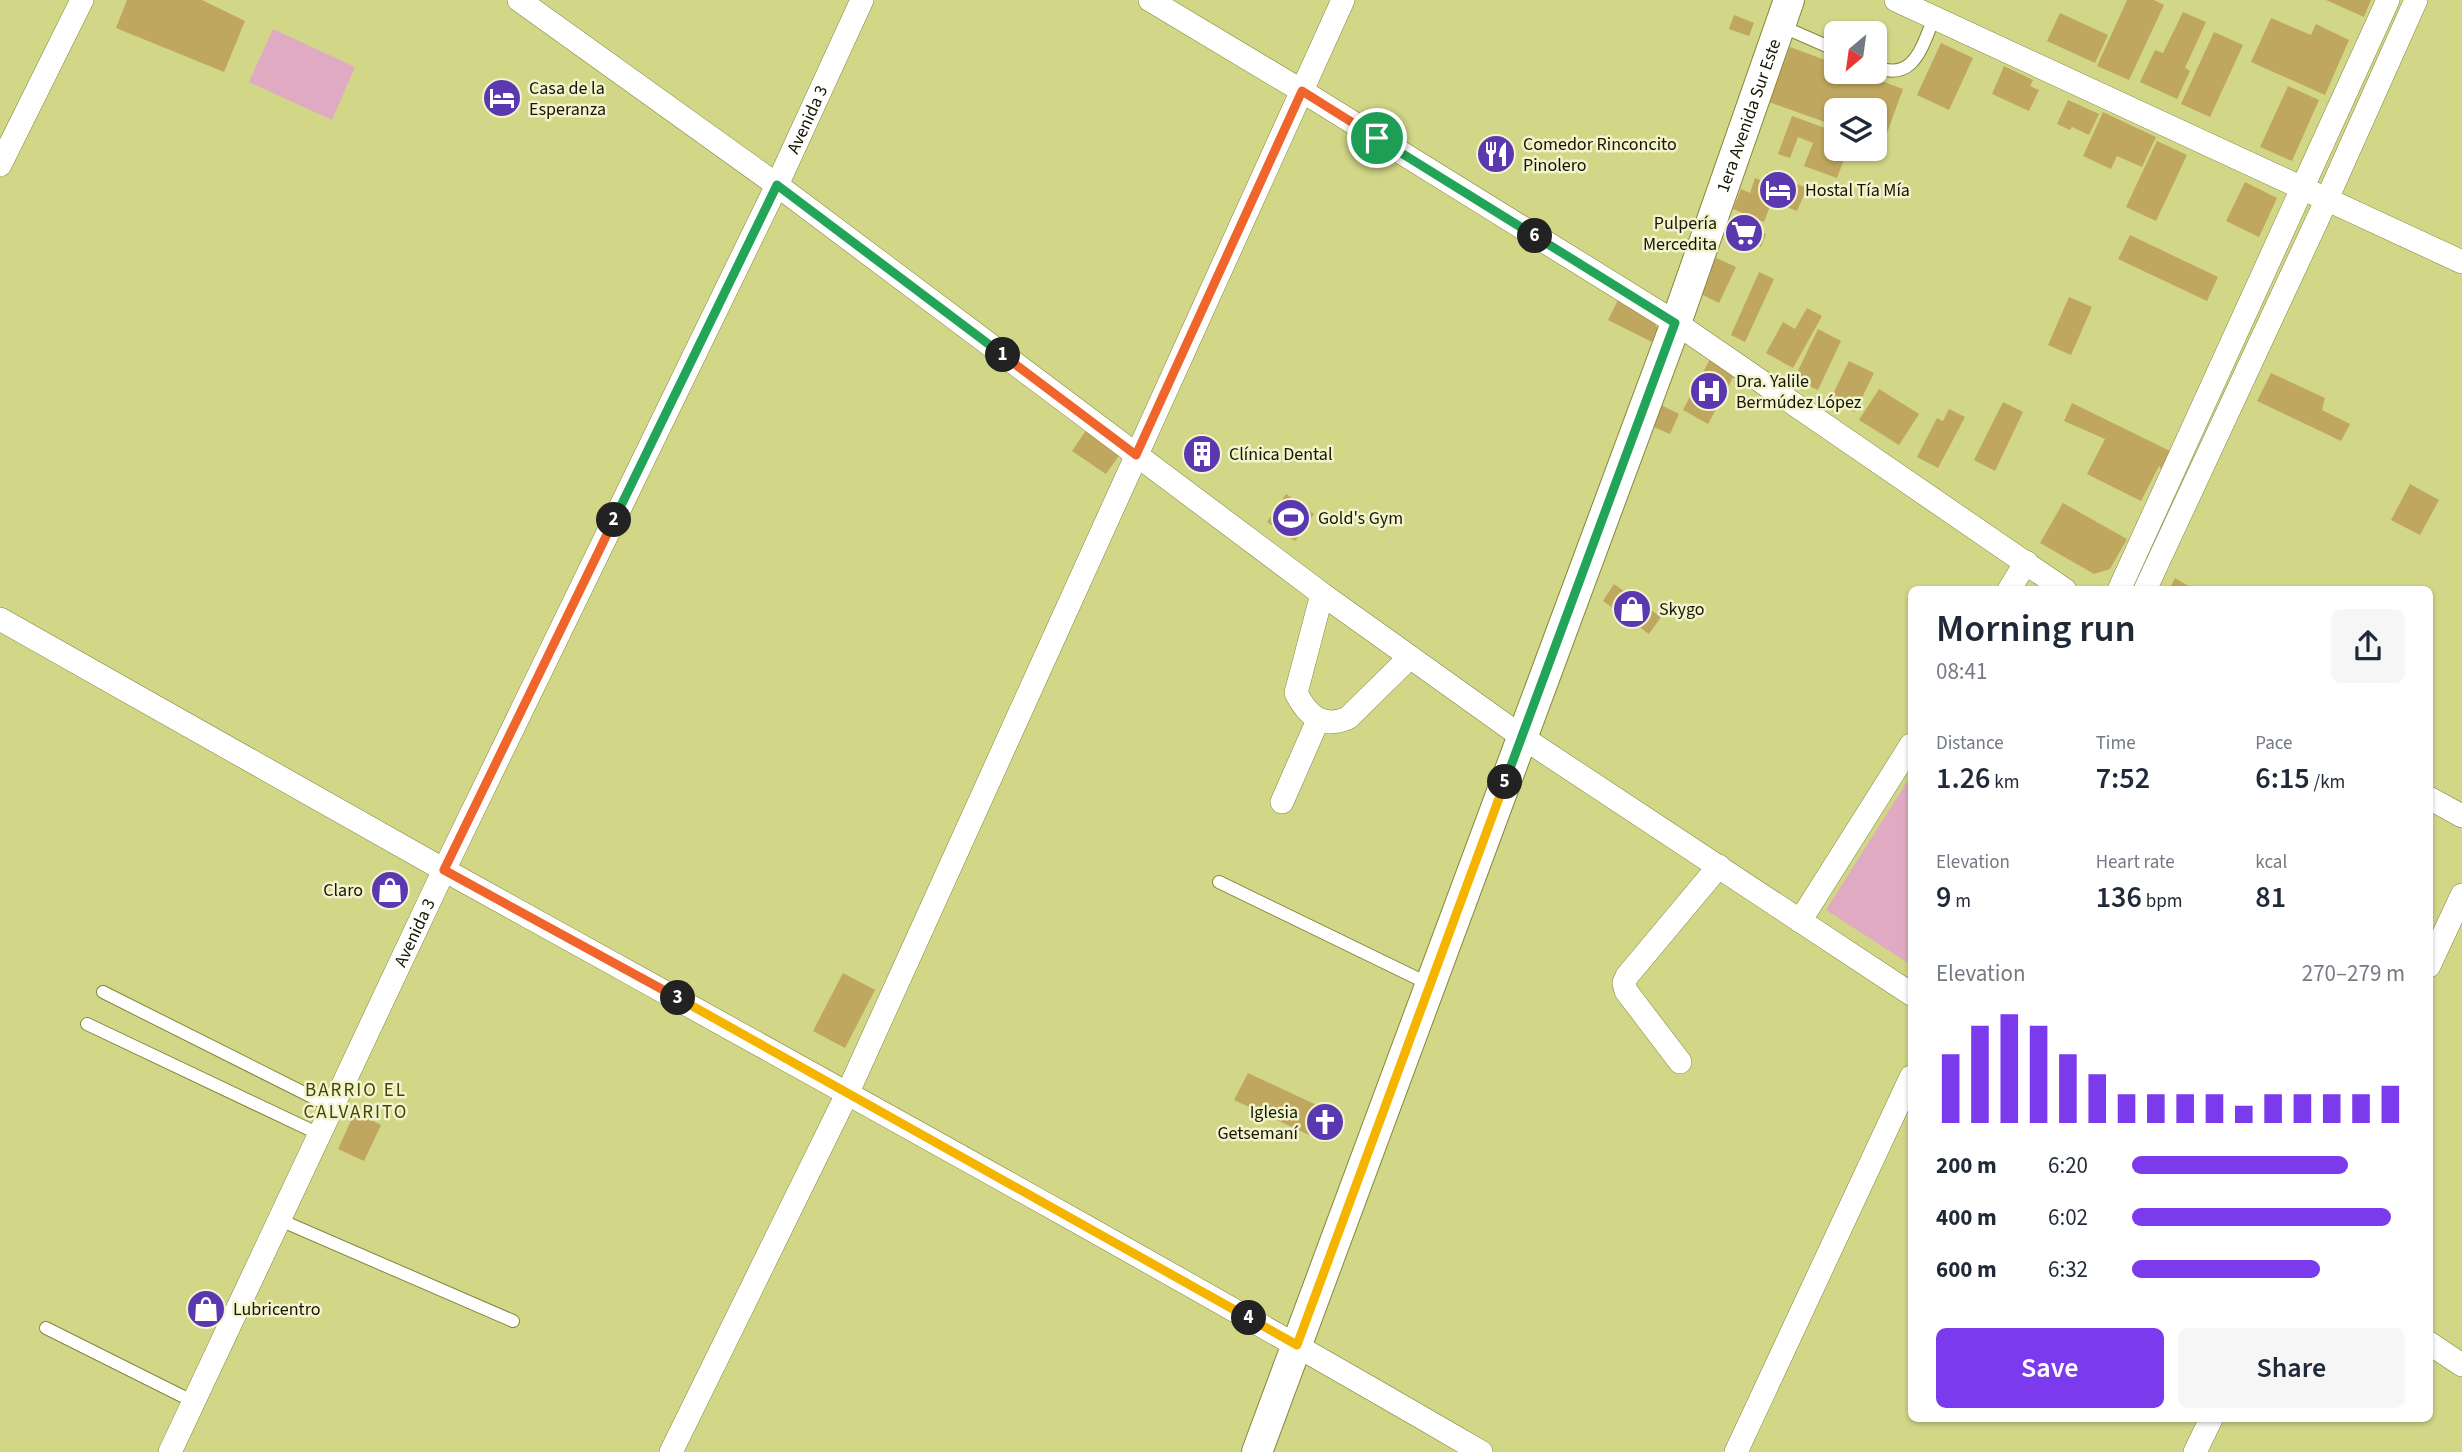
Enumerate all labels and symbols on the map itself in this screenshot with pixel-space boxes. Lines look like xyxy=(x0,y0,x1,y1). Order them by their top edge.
north arrow xyxy=(1824,21,1886,84)
street label: 1era Avenida Sur Este xyxy=(1710,35,1787,196)
place label: Casa de la Esperanza xyxy=(529,76,606,122)
hotel icon: Casa de la Esperanza xyxy=(481,77,523,119)
street label: Avenida 3 xyxy=(781,81,834,158)
pin xyxy=(1347,108,1407,168)
place label: Comedor Rinconcito Pinolero xyxy=(1523,132,1677,178)
restaurant icon: Comedor Rinconcito Pinolero xyxy=(1475,133,1517,175)
hotel icon: Hostal Tía Mía xyxy=(1757,169,1799,211)
place label: Hostal Tía Mía xyxy=(1805,178,1910,203)
place label: Pulpería Mercedita xyxy=(1643,211,1717,257)
supermarket icon: Pulpería Mercedita xyxy=(1723,212,1765,254)
pin: 6 xyxy=(1518,218,1552,254)
pin: 1 xyxy=(986,338,1020,372)
place label: Dra. Yalile Bermúdez López xyxy=(1736,369,1862,415)
hospital icon: Dra. Yalile Bermúdez López xyxy=(1688,370,1730,412)
building icon: Clínica Dental xyxy=(1181,433,1223,475)
place label: Clínica Dental xyxy=(1229,442,1332,467)
sports icon: Gold's Gym xyxy=(1270,497,1312,539)
pin: 2 xyxy=(596,503,632,538)
place label: Gold's Gym xyxy=(1318,506,1403,531)
shop icon: Skygo xyxy=(1611,588,1653,630)
place label: Skygo xyxy=(1659,597,1705,622)
pin: 5 xyxy=(1488,764,1522,800)
shop icon: Claro xyxy=(369,869,411,911)
place label: Claro xyxy=(323,878,363,903)
street label: Avenida 3 xyxy=(388,894,441,971)
pin: 3 xyxy=(660,981,696,1016)
district label: BARRIO EL CALVARITO xyxy=(304,1077,408,1126)
place label: Iglesia Getsemaní xyxy=(1218,1100,1299,1146)
church icon: Iglesia Getsemaní xyxy=(1304,1101,1346,1143)
shop icon: Lubricentro xyxy=(185,1288,227,1330)
place label: Lubricentro xyxy=(233,1297,321,1322)
pin: 4 xyxy=(1232,1300,1266,1336)

